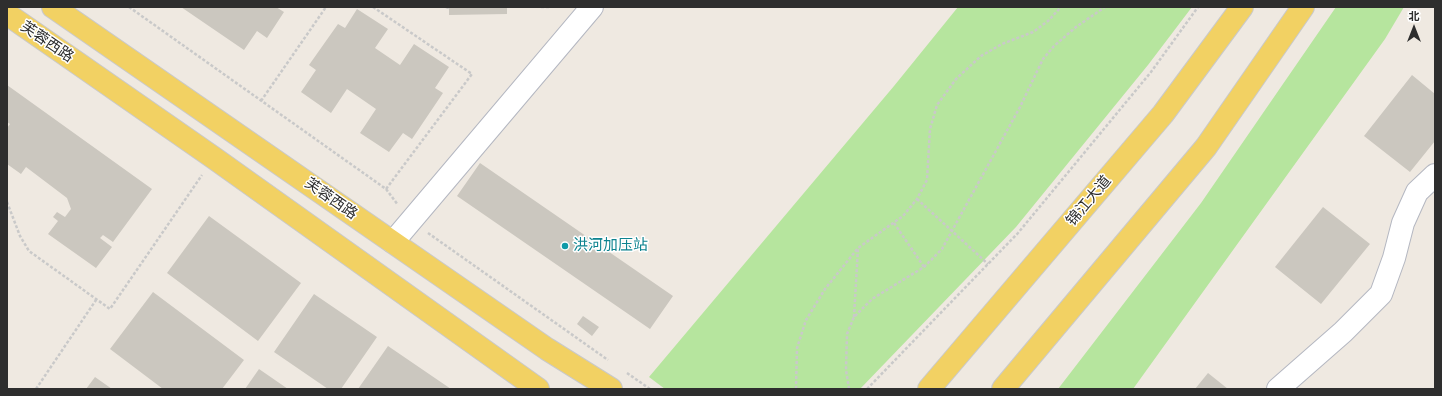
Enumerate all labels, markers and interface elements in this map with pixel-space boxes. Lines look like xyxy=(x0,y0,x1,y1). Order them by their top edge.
north arrow xyxy=(1394,8,1434,48)
text: 北 xyxy=(1409,9,1420,23)
street label: 芙蓉西路 xyxy=(17,18,77,66)
street label: 锦江大道 xyxy=(1063,172,1115,230)
street label: 芙蓉西路 xyxy=(301,174,361,224)
place label: 洪河加压站 xyxy=(573,237,648,255)
marker: 洪河加压站 xyxy=(560,241,570,251)

